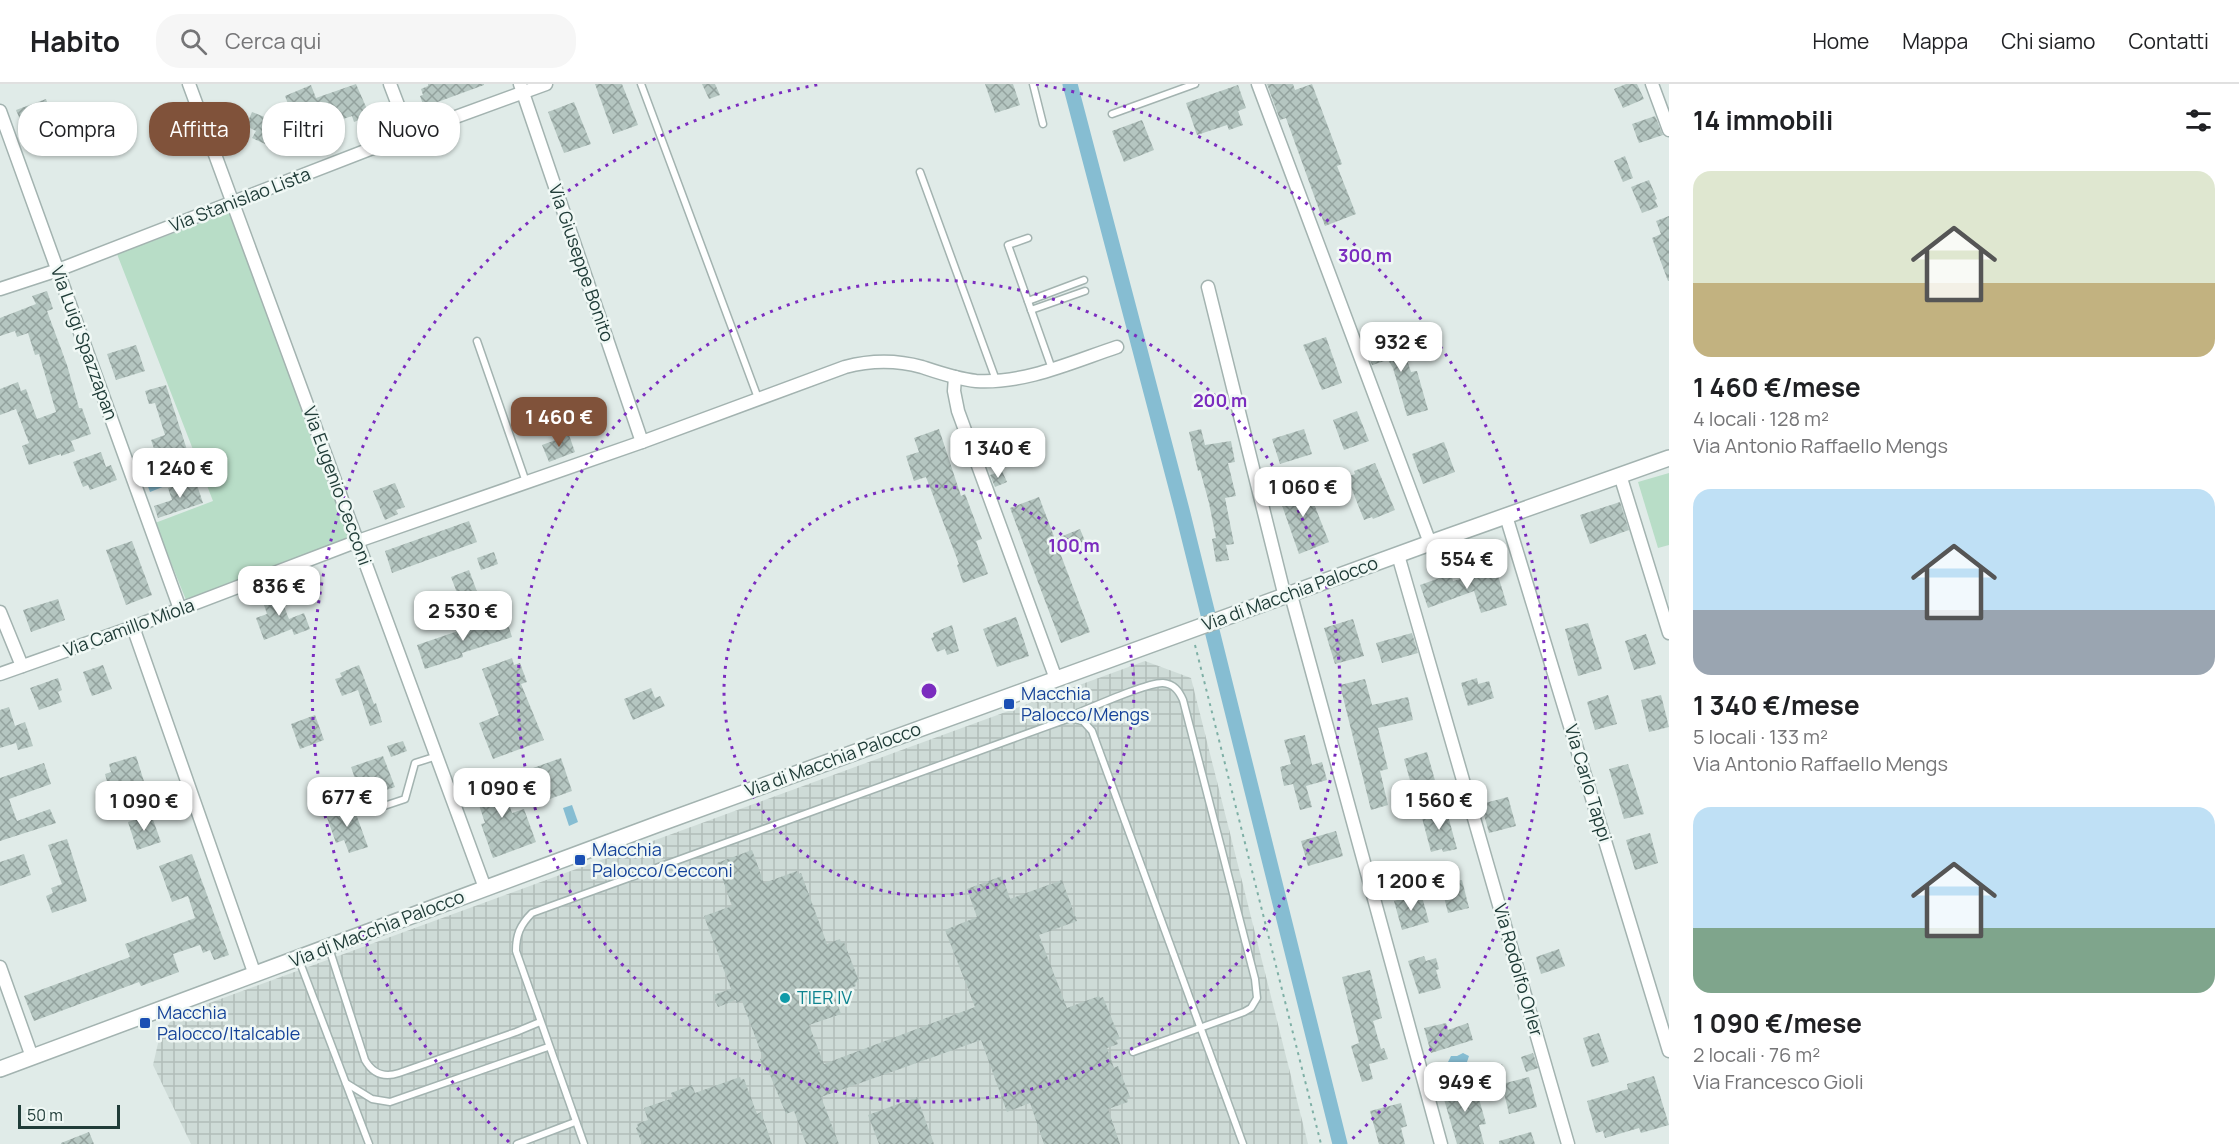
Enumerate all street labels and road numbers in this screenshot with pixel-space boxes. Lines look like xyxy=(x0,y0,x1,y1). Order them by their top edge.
street label: Via Stanislao Lista xyxy=(166,161,314,237)
street label: Via Giuseppe Bonito xyxy=(544,181,620,345)
street label: Via Luigi Spazzapan xyxy=(46,262,124,423)
street label: Via Eugenio Cecconi xyxy=(298,403,378,569)
street label: Via di Macchia Palocco xyxy=(1198,550,1381,636)
street label: Via Camillo Miola xyxy=(60,592,197,662)
street label: Via di Macchia Palocco xyxy=(741,716,924,802)
street label: Via Carlo Tappi xyxy=(1560,721,1618,844)
street label: Via di Macchia Palocco xyxy=(286,884,467,972)
street label: Via Rodolfo Orler xyxy=(1489,901,1549,1039)

